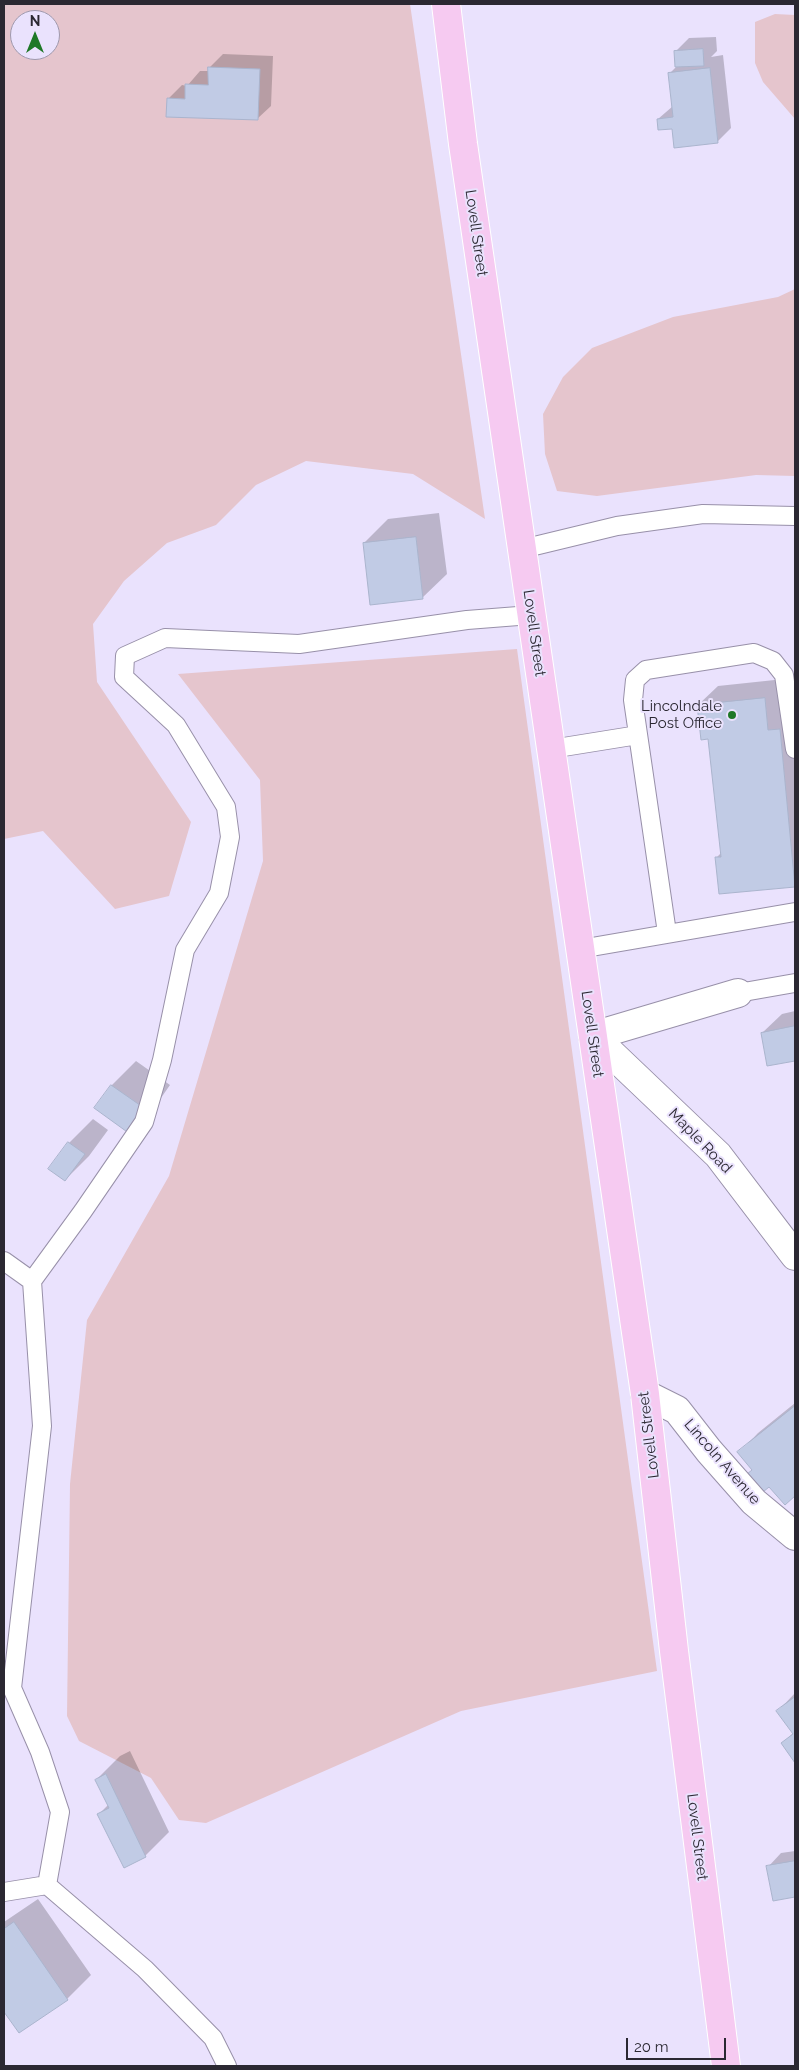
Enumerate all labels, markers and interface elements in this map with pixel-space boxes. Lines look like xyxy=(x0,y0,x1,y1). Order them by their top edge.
north arrow xyxy=(10,10,60,60)
text: N xyxy=(30,13,40,29)
street label: Lovell Street xyxy=(461,189,491,277)
street label: Lovell Street xyxy=(519,589,549,677)
place label: Lincolndale Post Office xyxy=(641,697,722,732)
marker: Lincolndale Post Office xyxy=(726,709,738,721)
street label: Lovell Street xyxy=(577,990,607,1078)
street label: Maple Road xyxy=(665,1105,735,1177)
street label: Lovell Street xyxy=(635,1391,663,1479)
street label: Lincoln Avenue xyxy=(680,1416,764,1508)
street label: Lovell Street xyxy=(683,1793,711,1881)
scale bar xyxy=(629,2028,729,2060)
text: 20 m xyxy=(634,2038,669,2056)

